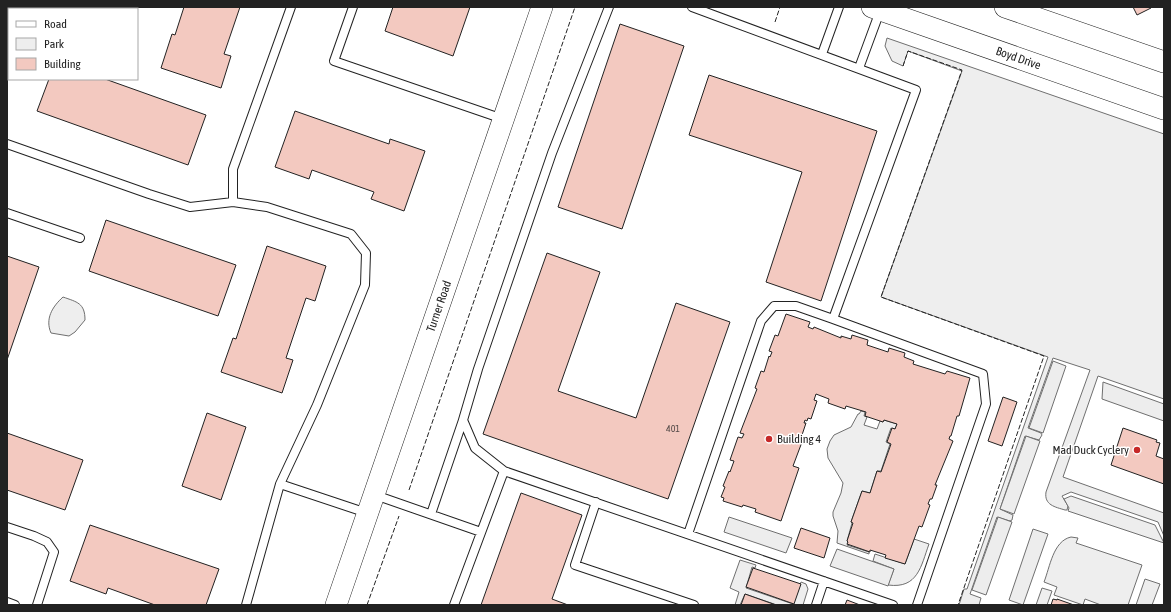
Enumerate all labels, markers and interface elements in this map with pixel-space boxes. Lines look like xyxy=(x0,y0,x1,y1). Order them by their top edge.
legend xyxy=(8,8,138,80)
text: Road xyxy=(44,17,67,31)
text: Park xyxy=(44,37,65,51)
street label: Boyd Drive xyxy=(994,44,1043,72)
text: Building xyxy=(44,57,82,71)
street label: Turner Road xyxy=(424,279,454,334)
house number: 401 xyxy=(666,423,680,434)
place label: Building 4 xyxy=(777,432,821,446)
marker: Building 4 xyxy=(764,434,774,444)
place label: Mad Duck Cyclery xyxy=(1053,443,1129,457)
marker: Mad Duck Cyclery xyxy=(1132,445,1142,455)

